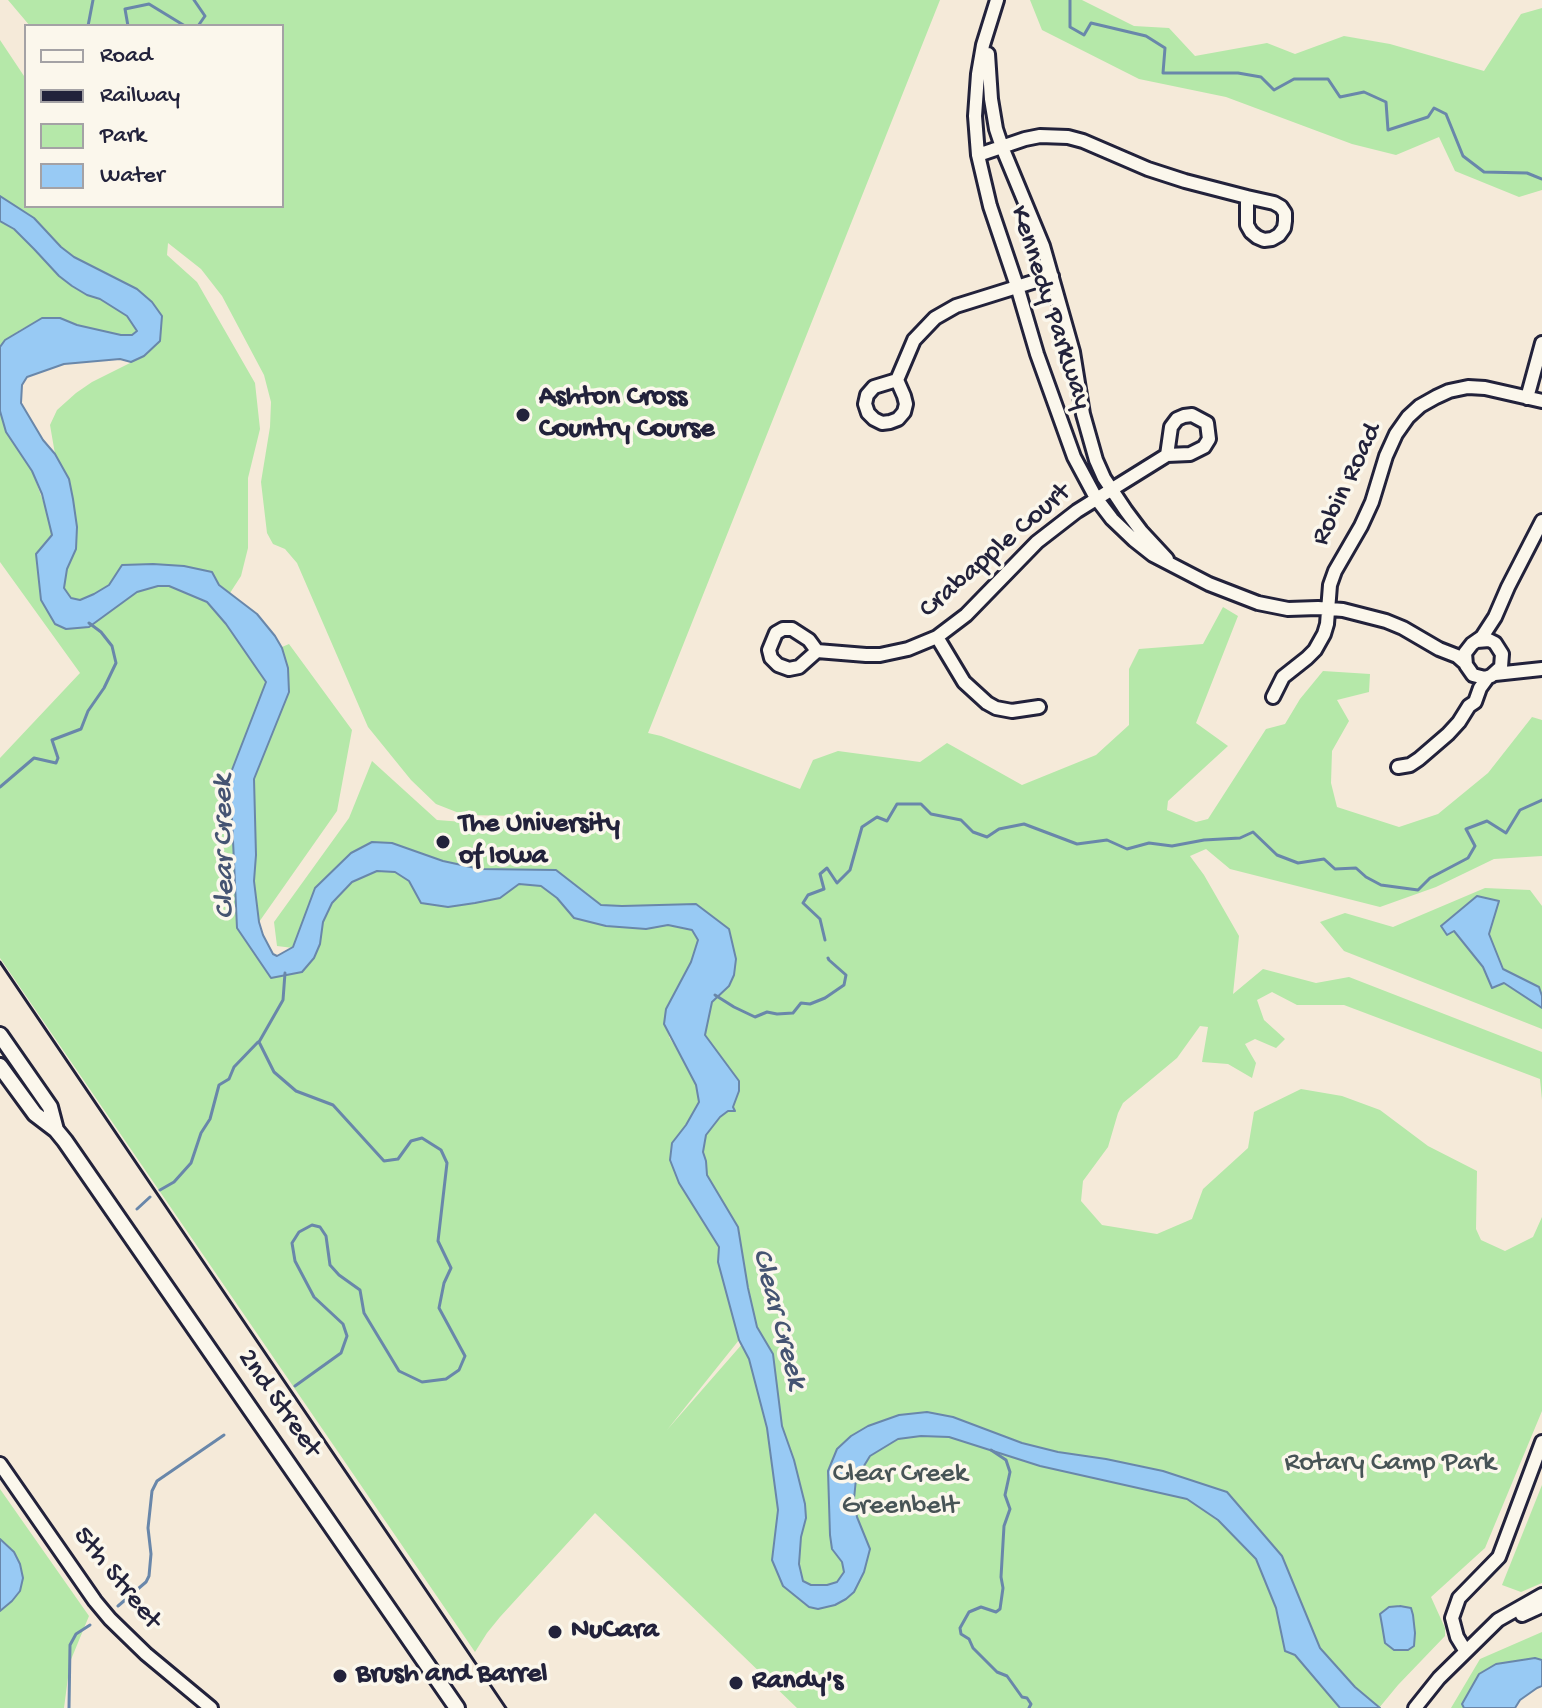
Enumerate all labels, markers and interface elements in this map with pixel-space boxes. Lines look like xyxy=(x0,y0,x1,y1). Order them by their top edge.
legend xyxy=(24,24,284,208)
text: Road xyxy=(100,42,152,71)
text: Railway xyxy=(100,82,180,111)
text: Park xyxy=(100,122,146,151)
text: Water xyxy=(100,162,164,191)
street label: Kennedy Parkway xyxy=(1000,202,1098,414)
place label: Ashton Cross Country Course xyxy=(539,382,714,448)
marker: Ashton Cross Country Course xyxy=(514,406,532,424)
street label: Robin Road xyxy=(1305,418,1391,552)
street label: Crabapple Court xyxy=(913,477,1079,627)
water label: Clear Creek xyxy=(207,775,245,919)
place label: The University of Iowa xyxy=(459,809,620,875)
marker: The University of Iowa xyxy=(434,833,452,851)
water label: Clear Creek xyxy=(741,1245,813,1393)
street label: 2nd Street xyxy=(228,1343,328,1465)
park label: Rotary Camp Park xyxy=(1285,1448,1495,1482)
park label: Clear Creek Greenbelt xyxy=(833,1459,967,1525)
street label: 5th Street xyxy=(64,1521,168,1637)
place label: NuCara xyxy=(571,1615,659,1649)
marker: NuCara xyxy=(546,1623,564,1641)
place label: Brush and Barrel xyxy=(356,1659,548,1693)
place label: Randy's xyxy=(752,1666,843,1700)
marker: Brush and Barrel xyxy=(331,1667,349,1685)
marker: Randy's xyxy=(727,1674,745,1692)

